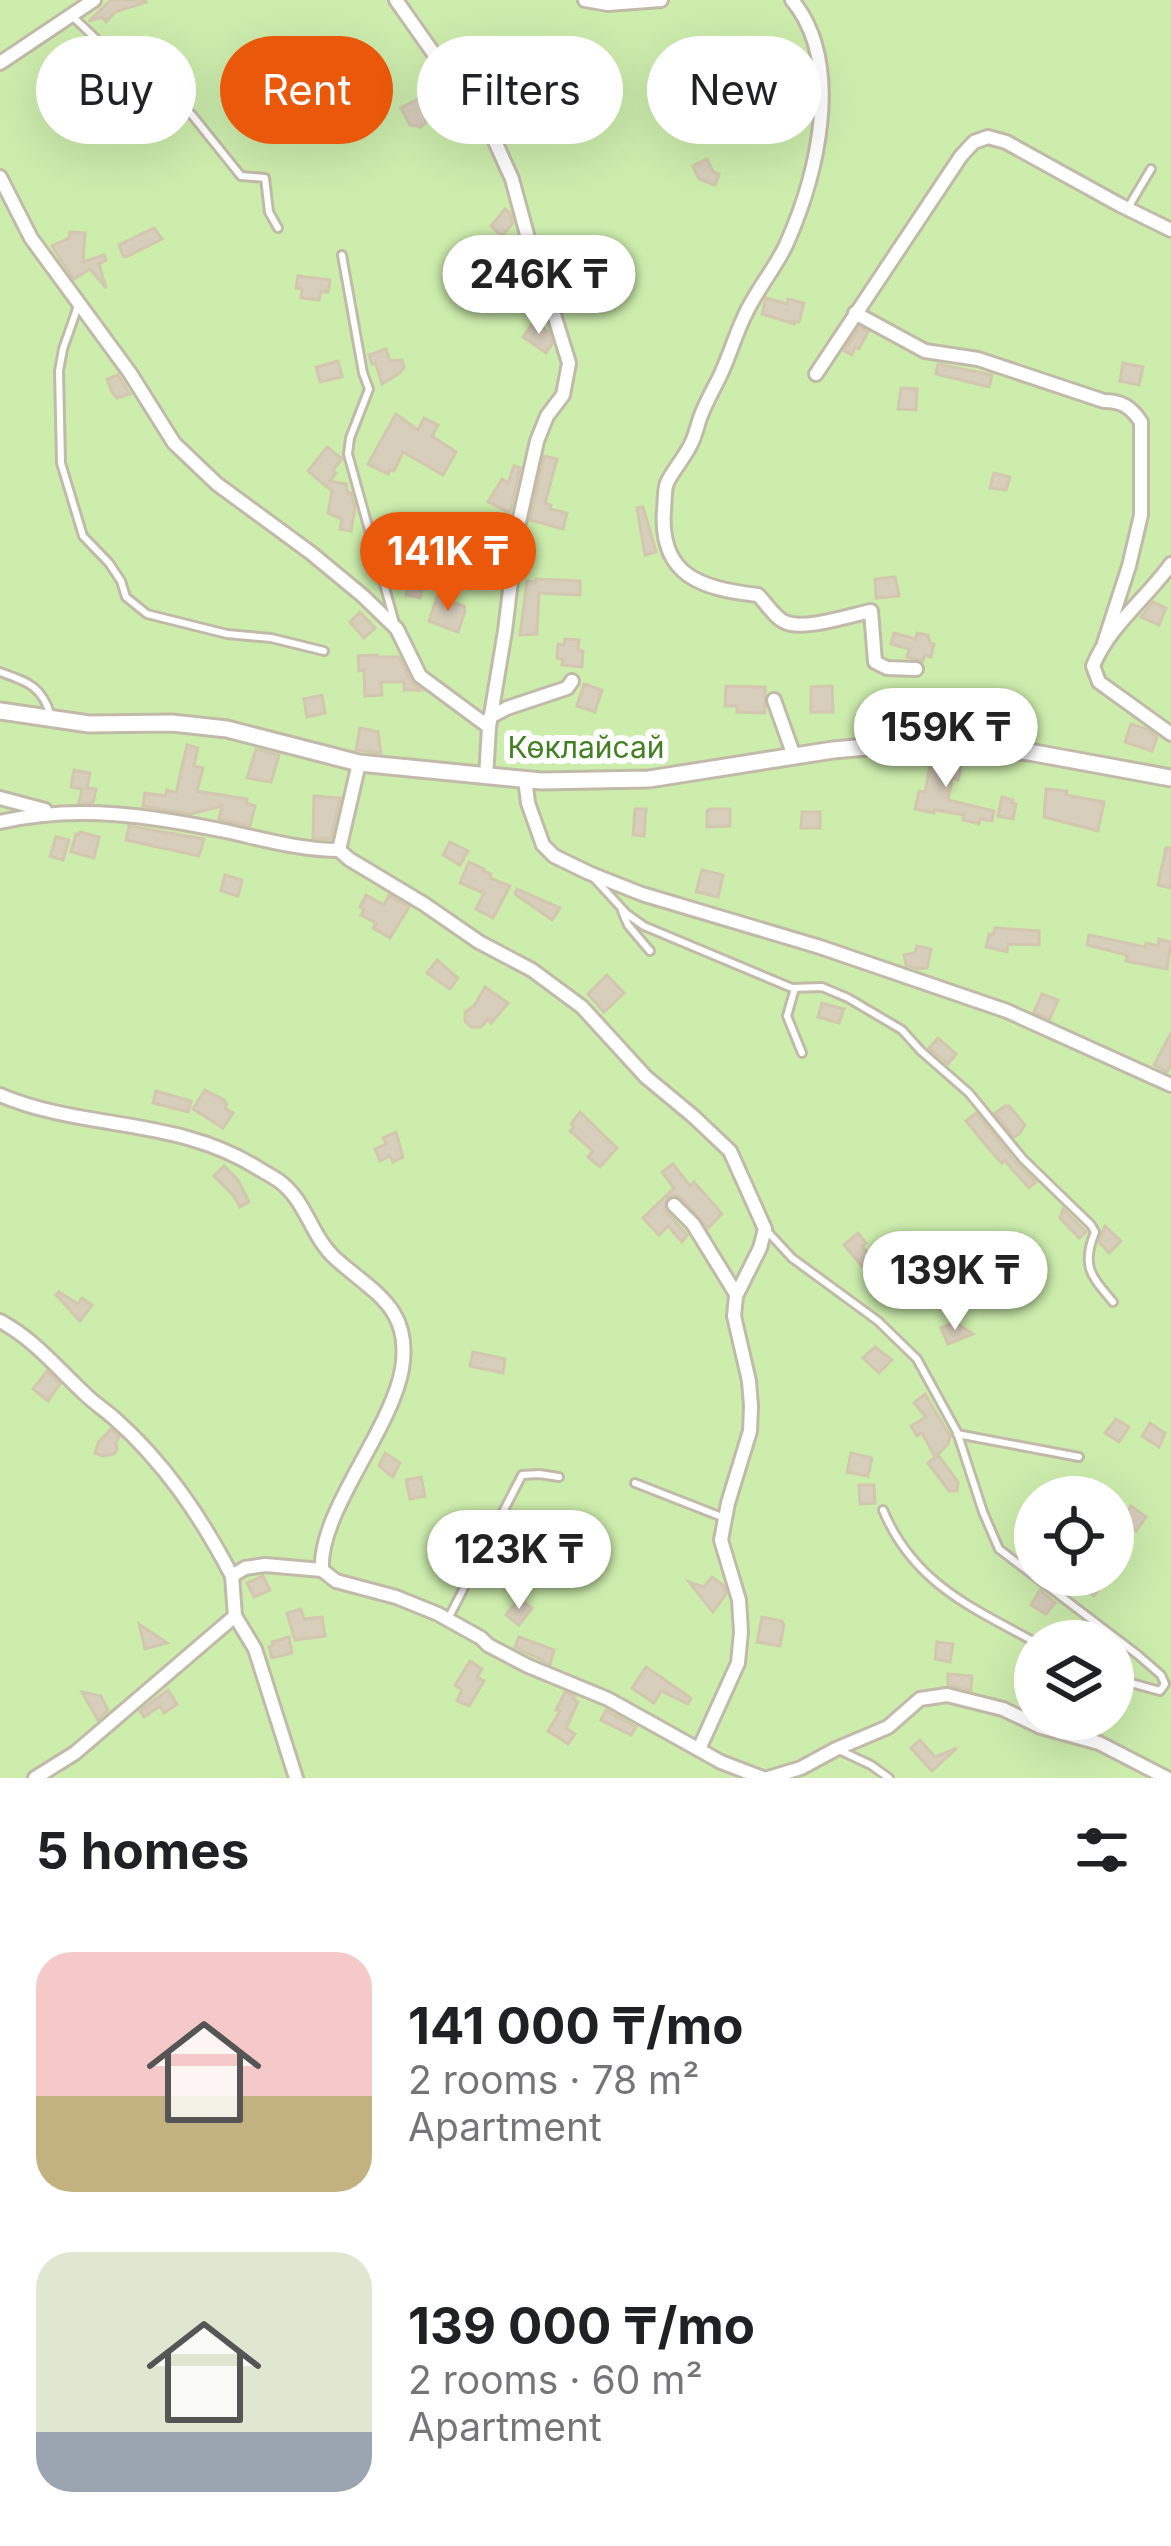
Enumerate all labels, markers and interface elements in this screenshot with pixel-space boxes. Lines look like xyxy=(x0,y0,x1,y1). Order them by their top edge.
chip: Buy xyxy=(36,36,196,144)
chip: Rent xyxy=(220,36,393,144)
chip: Filters xyxy=(417,36,623,144)
chip: New xyxy=(647,36,821,144)
pin: 246K ₸ xyxy=(441,235,637,337)
text: 246K ₸ xyxy=(470,250,609,297)
pin: 141K ₸ xyxy=(350,512,546,614)
text: 141K ₸ xyxy=(387,527,509,574)
pin: 159K ₸ xyxy=(848,688,1044,790)
text: 159K ₸ xyxy=(881,703,1011,750)
park label: Көклайсай xyxy=(507,729,665,765)
pin: 139K ₸ xyxy=(857,1231,1053,1333)
text: 139K ₸ xyxy=(890,1246,1020,1293)
map controls xyxy=(1014,1476,1134,1740)
button: locate xyxy=(1014,1476,1134,1596)
pin: 123K ₸ xyxy=(421,1510,617,1612)
text: 123K ₸ xyxy=(454,1525,584,1572)
button: layers xyxy=(1014,1620,1134,1740)
icon: filters xyxy=(1069,1817,1135,1883)
text: 5 homes xyxy=(36,1820,249,1881)
text: 141 000 ₸/mo xyxy=(408,1995,744,2056)
icon: home xyxy=(132,2000,276,2144)
text: 2 rooms · 78 m² xyxy=(408,2056,700,2103)
text: Apartment xyxy=(408,2103,602,2150)
text: 139 000 ₸/mo xyxy=(408,2295,755,2356)
icon: home xyxy=(132,2300,276,2444)
text: 2 rooms · 60 m² xyxy=(408,2356,703,2403)
text: Apartment xyxy=(408,2403,602,2450)

